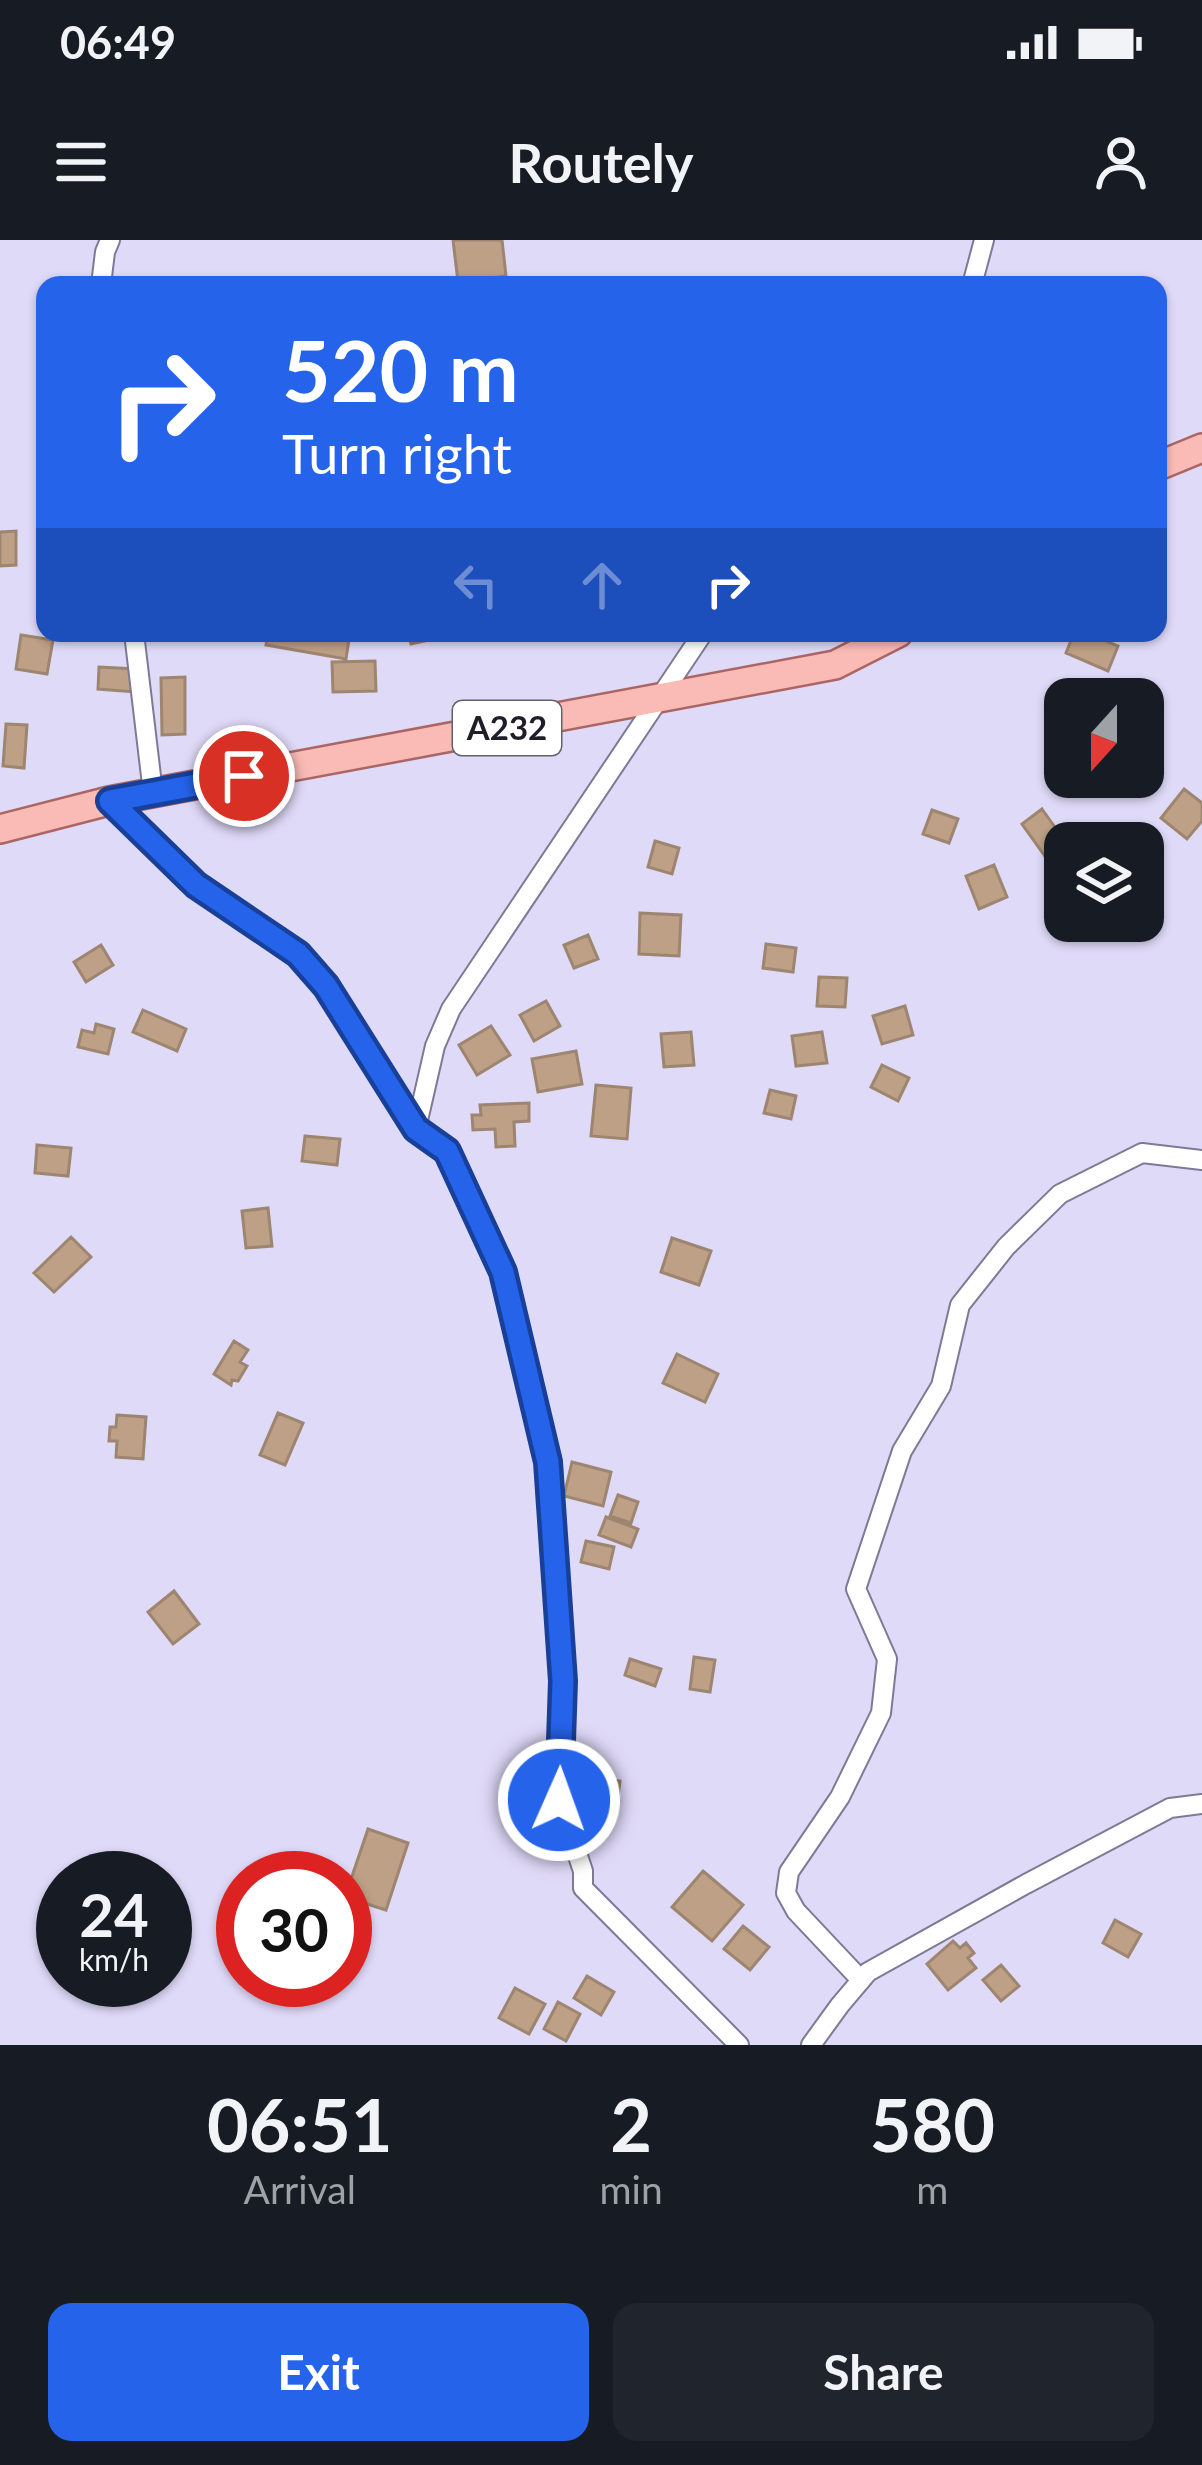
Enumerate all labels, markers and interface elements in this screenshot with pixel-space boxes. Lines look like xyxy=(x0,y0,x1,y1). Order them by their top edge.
text: 06:49 xyxy=(60,15,176,69)
icon: menu xyxy=(48,129,114,195)
icon: person xyxy=(1088,129,1154,195)
text: Routely xyxy=(508,130,694,195)
text: 520 m xyxy=(282,319,519,420)
icon: right xyxy=(84,324,240,480)
text: Turn right xyxy=(282,421,512,486)
icon: left xyxy=(443,552,509,618)
icon: ahead xyxy=(569,552,635,618)
icon: right xyxy=(695,552,761,618)
north arrow xyxy=(1044,678,1164,798)
map controls xyxy=(1044,678,1164,942)
road number: A232 xyxy=(453,701,561,755)
pin xyxy=(193,725,295,827)
icon: arrive xyxy=(211,743,277,809)
button: layers xyxy=(1044,822,1164,942)
position arrow xyxy=(496,1737,622,1863)
speed limit sign: 30 xyxy=(216,1851,372,2007)
text: 24 xyxy=(79,1878,149,1950)
text: km/h xyxy=(79,1941,149,1977)
text: 06:51 xyxy=(207,2081,393,2167)
text: 2 xyxy=(610,2081,652,2167)
text: 580 xyxy=(870,2081,995,2167)
text: Arrival xyxy=(244,2166,356,2212)
text: min xyxy=(600,2166,663,2212)
text: m xyxy=(916,2166,948,2212)
button: Exit xyxy=(48,2303,589,2441)
button: Share xyxy=(613,2303,1154,2441)

